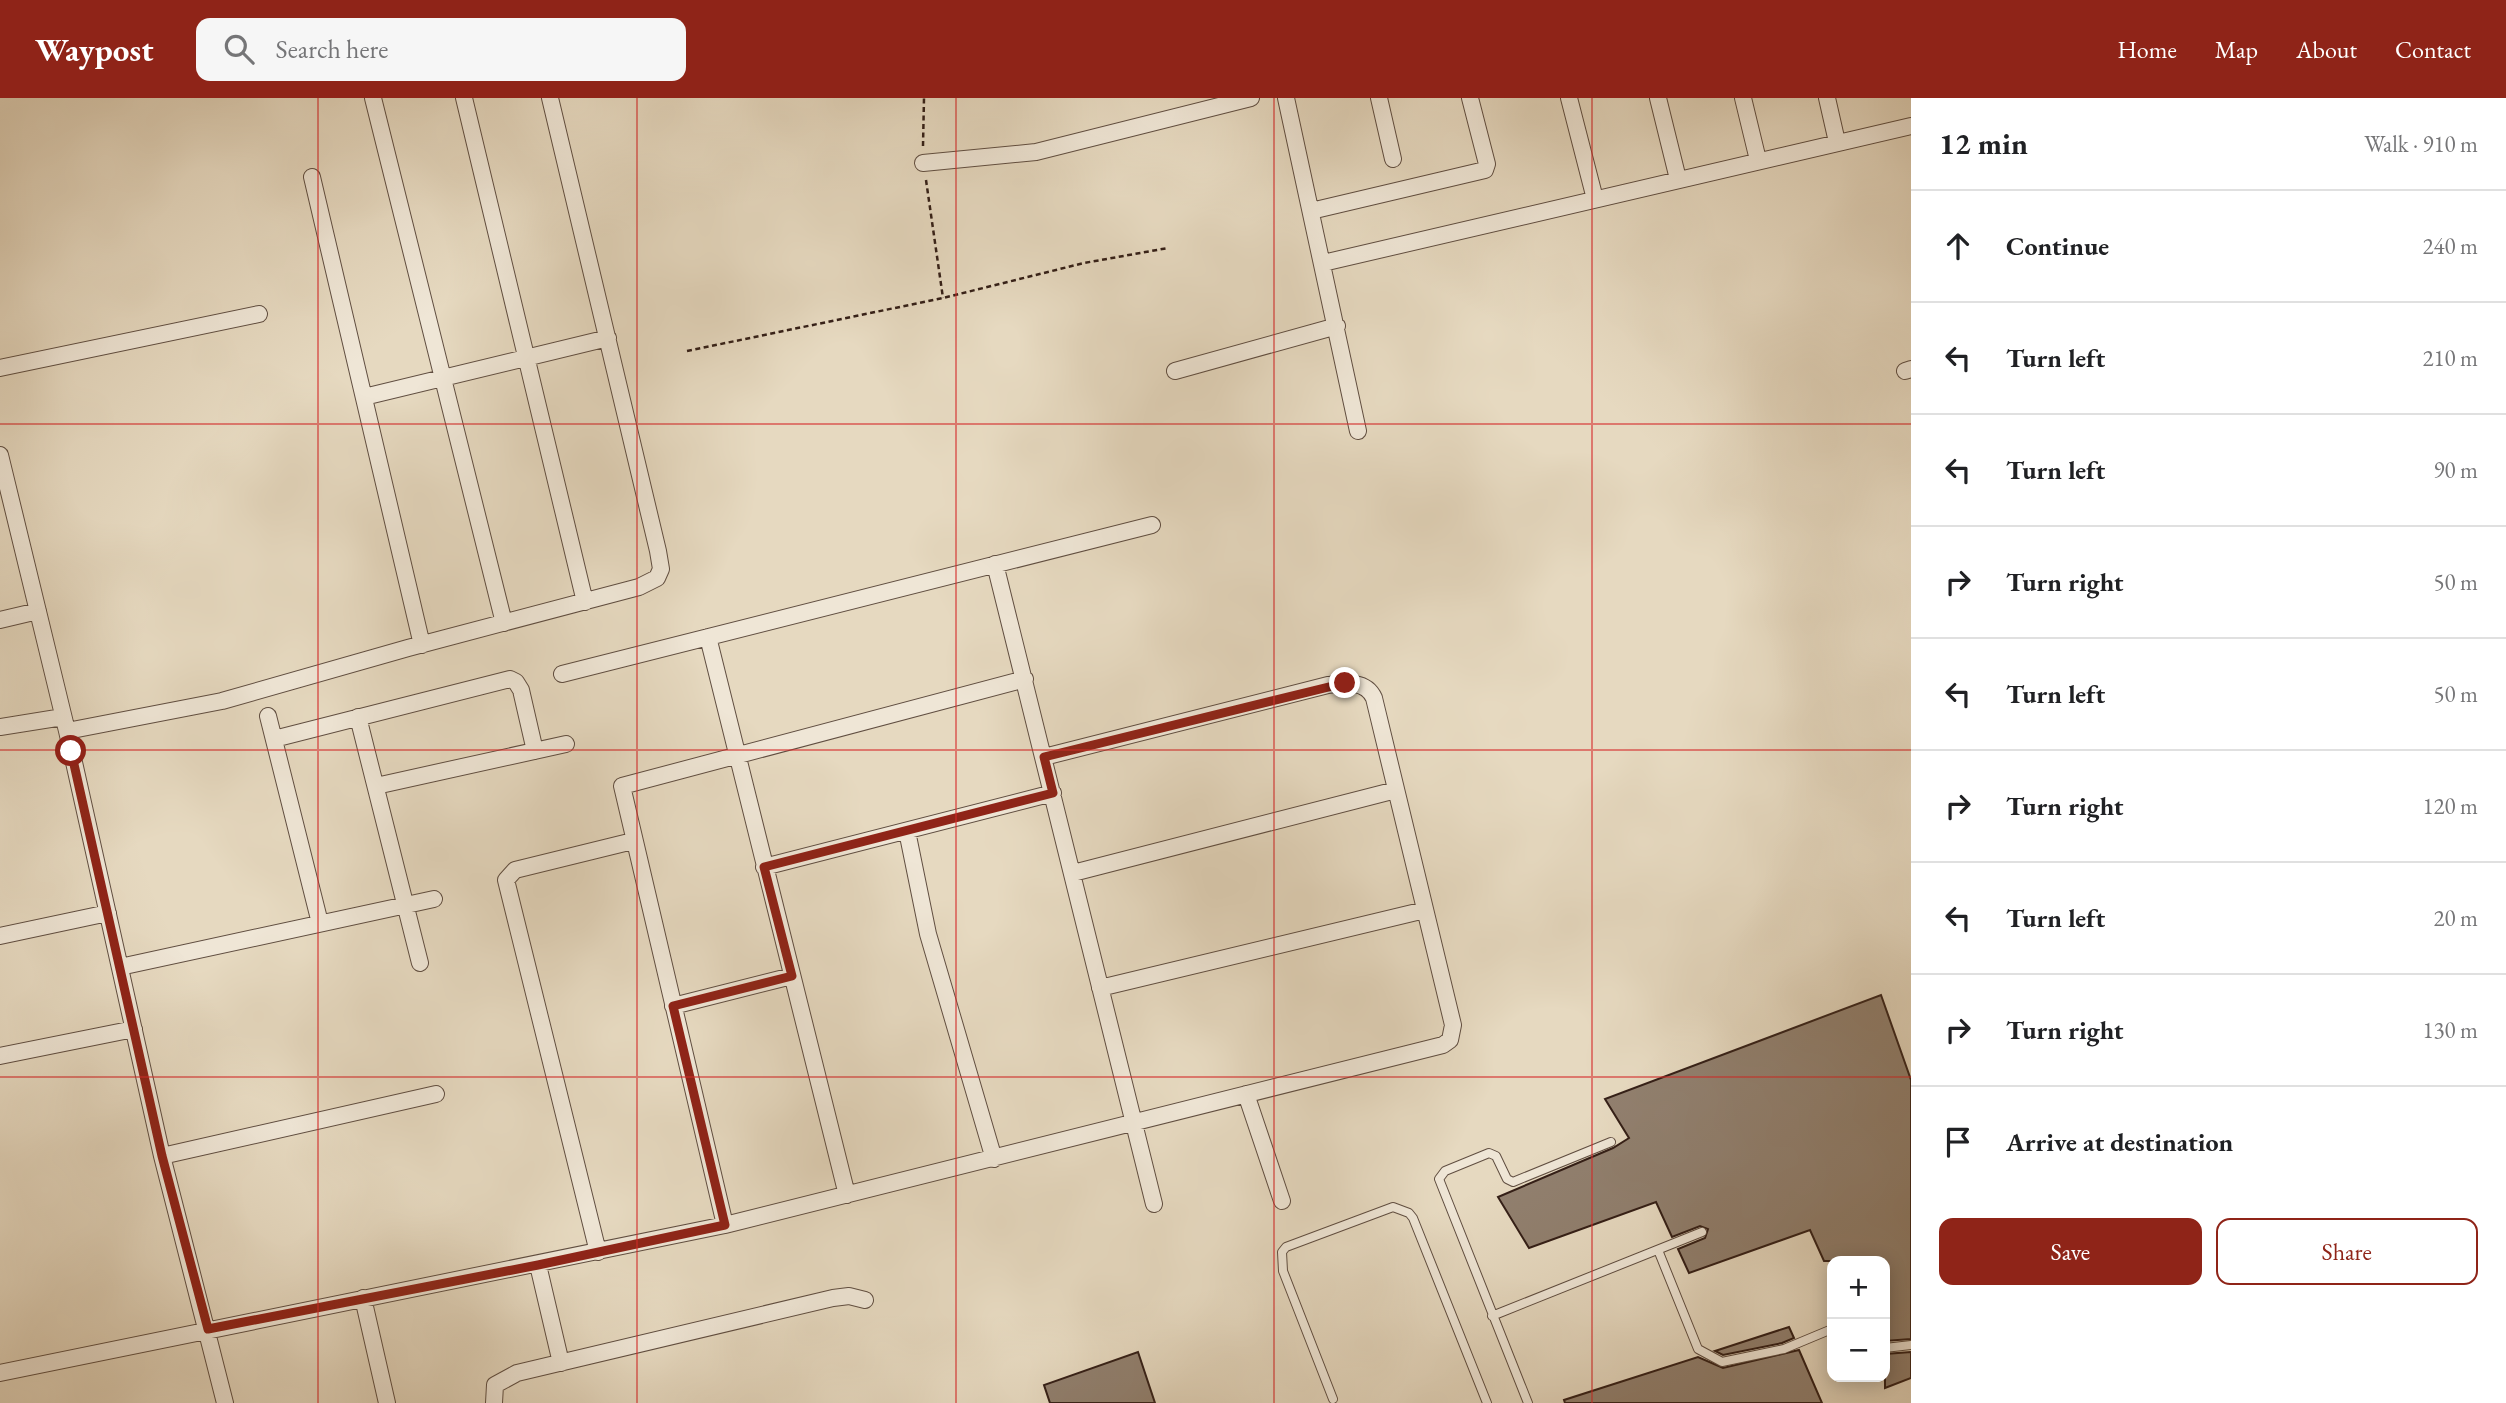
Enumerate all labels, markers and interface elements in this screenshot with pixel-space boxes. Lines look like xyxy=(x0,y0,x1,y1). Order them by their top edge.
search box xyxy=(196,18,686,81)
text: Waypost xyxy=(35,28,154,71)
icon: search xyxy=(220,30,258,68)
text: Search here xyxy=(276,32,388,66)
text: Home xyxy=(2117,34,2177,65)
text: Map xyxy=(2215,34,2258,65)
text: About xyxy=(2296,34,2357,65)
text: Contact xyxy=(2395,34,2471,65)
text: 12 min xyxy=(1939,124,2028,163)
text: Walk · 910 m xyxy=(2364,129,2478,159)
icon: ahead xyxy=(1939,227,1977,265)
text: Continue xyxy=(2006,229,2109,263)
text: 240 m xyxy=(2422,231,2478,261)
icon: left xyxy=(1939,339,1977,377)
text: Turn left xyxy=(2006,341,2105,375)
text: 210 m xyxy=(2422,343,2478,373)
icon: left xyxy=(1939,451,1977,489)
text: Turn left xyxy=(2006,453,2105,487)
text: 90 m xyxy=(2433,455,2478,485)
icon: right xyxy=(1939,563,1977,601)
text: Turn right xyxy=(2006,565,2124,599)
text: 50 m xyxy=(2433,567,2478,597)
route end xyxy=(1329,667,1360,698)
icon: left xyxy=(1939,675,1977,713)
text: Turn left xyxy=(2006,677,2105,711)
text: 50 m xyxy=(2433,679,2478,709)
route start xyxy=(55,735,86,766)
icon: right xyxy=(1939,787,1977,825)
text: Turn right xyxy=(2006,789,2124,823)
text: 120 m xyxy=(2422,791,2478,821)
icon: left xyxy=(1939,899,1977,937)
text: Turn left xyxy=(2006,901,2105,935)
text: 20 m xyxy=(2433,903,2478,933)
icon: right xyxy=(1939,1011,1977,1049)
text: Turn right xyxy=(2006,1013,2124,1047)
text: 130 m xyxy=(2422,1015,2478,1045)
icon: arrive xyxy=(1939,1123,1977,1161)
text: Arrive at destination xyxy=(2006,1125,2233,1159)
button: Save xyxy=(1939,1218,2202,1285)
button: Share xyxy=(2216,1218,2478,1285)
map controls xyxy=(1827,1256,1890,1382)
button: + xyxy=(1827,1256,1890,1319)
button: − xyxy=(1827,1319,1890,1382)

